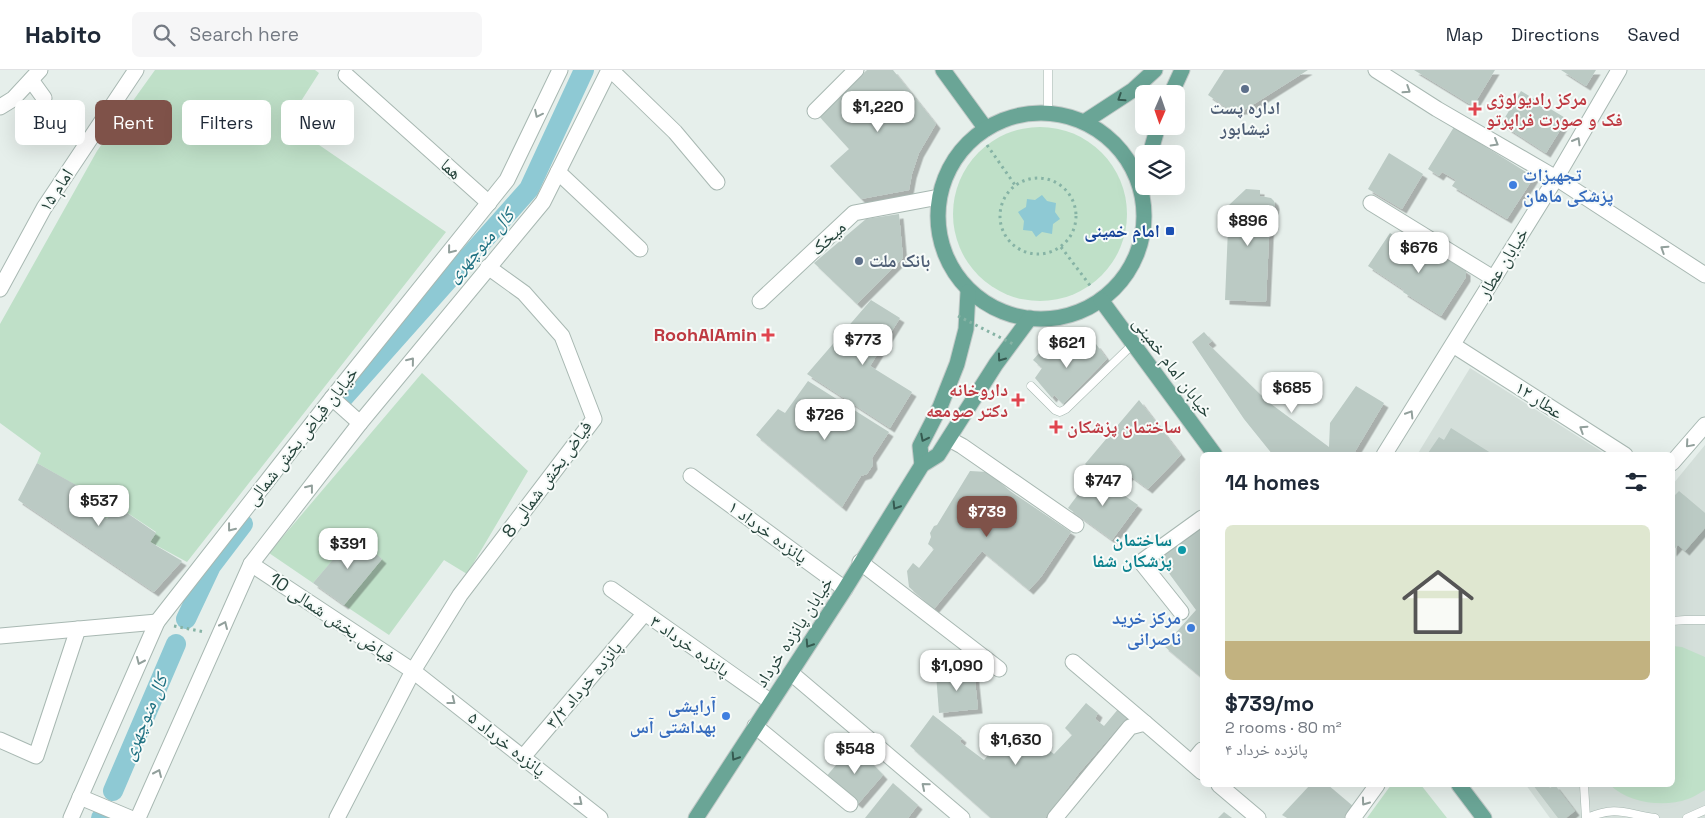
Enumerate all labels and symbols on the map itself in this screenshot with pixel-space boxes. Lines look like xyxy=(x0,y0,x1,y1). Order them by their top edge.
marker: اداره پست نیشابور xyxy=(1239,83,1251,95)
one-way arrow xyxy=(1402,83,1411,93)
north arrow xyxy=(1135,85,1185,135)
place label: مرکز رادیولوژی فک و صورت فراپرتو xyxy=(1486,87,1623,131)
pin: $1,220 xyxy=(837,90,919,133)
one-way arrow xyxy=(1117,91,1126,101)
place label: اداره پست نیشابور xyxy=(1210,96,1280,140)
marker: مرکز رادیولوژی فک و صورت فراپرتو xyxy=(1468,102,1482,116)
one-way arrow xyxy=(534,109,545,118)
one-way arrow xyxy=(1489,136,1498,146)
one-way arrow xyxy=(1571,138,1581,147)
street label: هما xyxy=(436,153,467,184)
place label: تجهیزات پزشکی ماهان xyxy=(1523,163,1613,207)
street label: امام ۱۵ xyxy=(33,164,79,216)
marker: تجهیزات پزشکی ماهان xyxy=(1507,179,1519,191)
water label: کال منوچهری xyxy=(441,201,522,287)
pin: $896 xyxy=(1218,204,1278,247)
street label: میخک xyxy=(805,215,850,260)
place label: امام خمینی xyxy=(1084,219,1160,243)
street label: خیابان عطار xyxy=(1471,223,1533,303)
marker: امام خمینی xyxy=(1164,225,1176,237)
pin: $676 xyxy=(1389,232,1449,274)
one-way arrow xyxy=(447,244,456,253)
one-way arrow xyxy=(1660,246,1670,255)
place label: بانک ملت xyxy=(869,249,930,272)
marker: بانک ملت xyxy=(853,255,865,267)
street label: خیابان امام خمینی xyxy=(1127,312,1219,422)
place label: RoohAlAmin xyxy=(654,323,757,346)
pin: $773 xyxy=(833,324,893,366)
pin: $621 xyxy=(1037,326,1097,369)
marker: RoohAlAmin xyxy=(761,328,775,342)
one-way arrow xyxy=(998,352,1007,362)
one-way arrow xyxy=(405,358,414,367)
street label: خیابان فیاض بخش شمالی xyxy=(240,362,363,510)
pin: $685 xyxy=(1262,372,1322,414)
street label: عطار ۱۲ xyxy=(1511,376,1568,424)
place label: داروخانه دکتر صومعه xyxy=(926,378,1008,422)
marker: داروخانه دکتر صومعه xyxy=(1012,394,1024,406)
pin: $726 xyxy=(795,398,855,441)
one-way arrow xyxy=(1403,410,1413,419)
place label: ساختمان پزشکان xyxy=(1067,415,1181,438)
street label: فیاض بخش شمالی 8 xyxy=(497,416,597,542)
marker: ساختمان پزشکان xyxy=(1049,420,1063,434)
one-way arrow xyxy=(1580,425,1589,435)
one-way arrow xyxy=(920,432,930,441)
one-way arrow xyxy=(1685,438,1694,447)
pin: $747 xyxy=(1073,464,1133,507)
pin: $537 xyxy=(69,484,129,527)
one-way arrow xyxy=(304,485,312,494)
street label: پانزده خرداد ۱ xyxy=(724,495,813,568)
pin: $739 xyxy=(957,496,1017,538)
one-way arrow xyxy=(892,501,902,510)
one-way arrow xyxy=(228,522,236,531)
pin: $391 xyxy=(318,528,378,570)
place label: ساختمان پزشکان شفا xyxy=(1092,528,1172,572)
marker: ساختمان پزشکان شفا xyxy=(1176,544,1188,556)
street label: فیاض بخش شمالی 10 xyxy=(265,567,399,668)
street label: خیابان پانزده خرداد xyxy=(749,572,838,692)
place label: مرکز خرید ناصرانی xyxy=(1112,606,1181,650)
street label: پانزده خرداد ۳ xyxy=(646,609,735,682)
one-way arrow xyxy=(218,621,229,630)
marker: مرکز خرید ناصرانی xyxy=(1185,622,1197,634)
street label: پانزده خرداد ۳/۲ xyxy=(540,636,627,733)
one-way arrow xyxy=(806,638,816,647)
pin: $1,090 xyxy=(916,650,998,692)
one-way arrow xyxy=(135,656,146,665)
water label: کال منوچهری xyxy=(115,668,175,764)
place label: آرایشی بهداشتی آس xyxy=(630,694,716,738)
one-way arrow xyxy=(446,695,455,703)
street label: پانزده خرداد ۵ xyxy=(463,706,551,781)
marker: آرایشی بهداشتی آس xyxy=(720,710,732,722)
pin: $1,630 xyxy=(975,724,1057,766)
pin: $548 xyxy=(825,732,885,775)
one-way arrow xyxy=(732,752,741,761)
one-way arrow xyxy=(152,769,162,778)
one-way arrow xyxy=(921,783,930,792)
one-way arrow xyxy=(573,796,582,804)
one-way arrow xyxy=(1362,796,1371,805)

